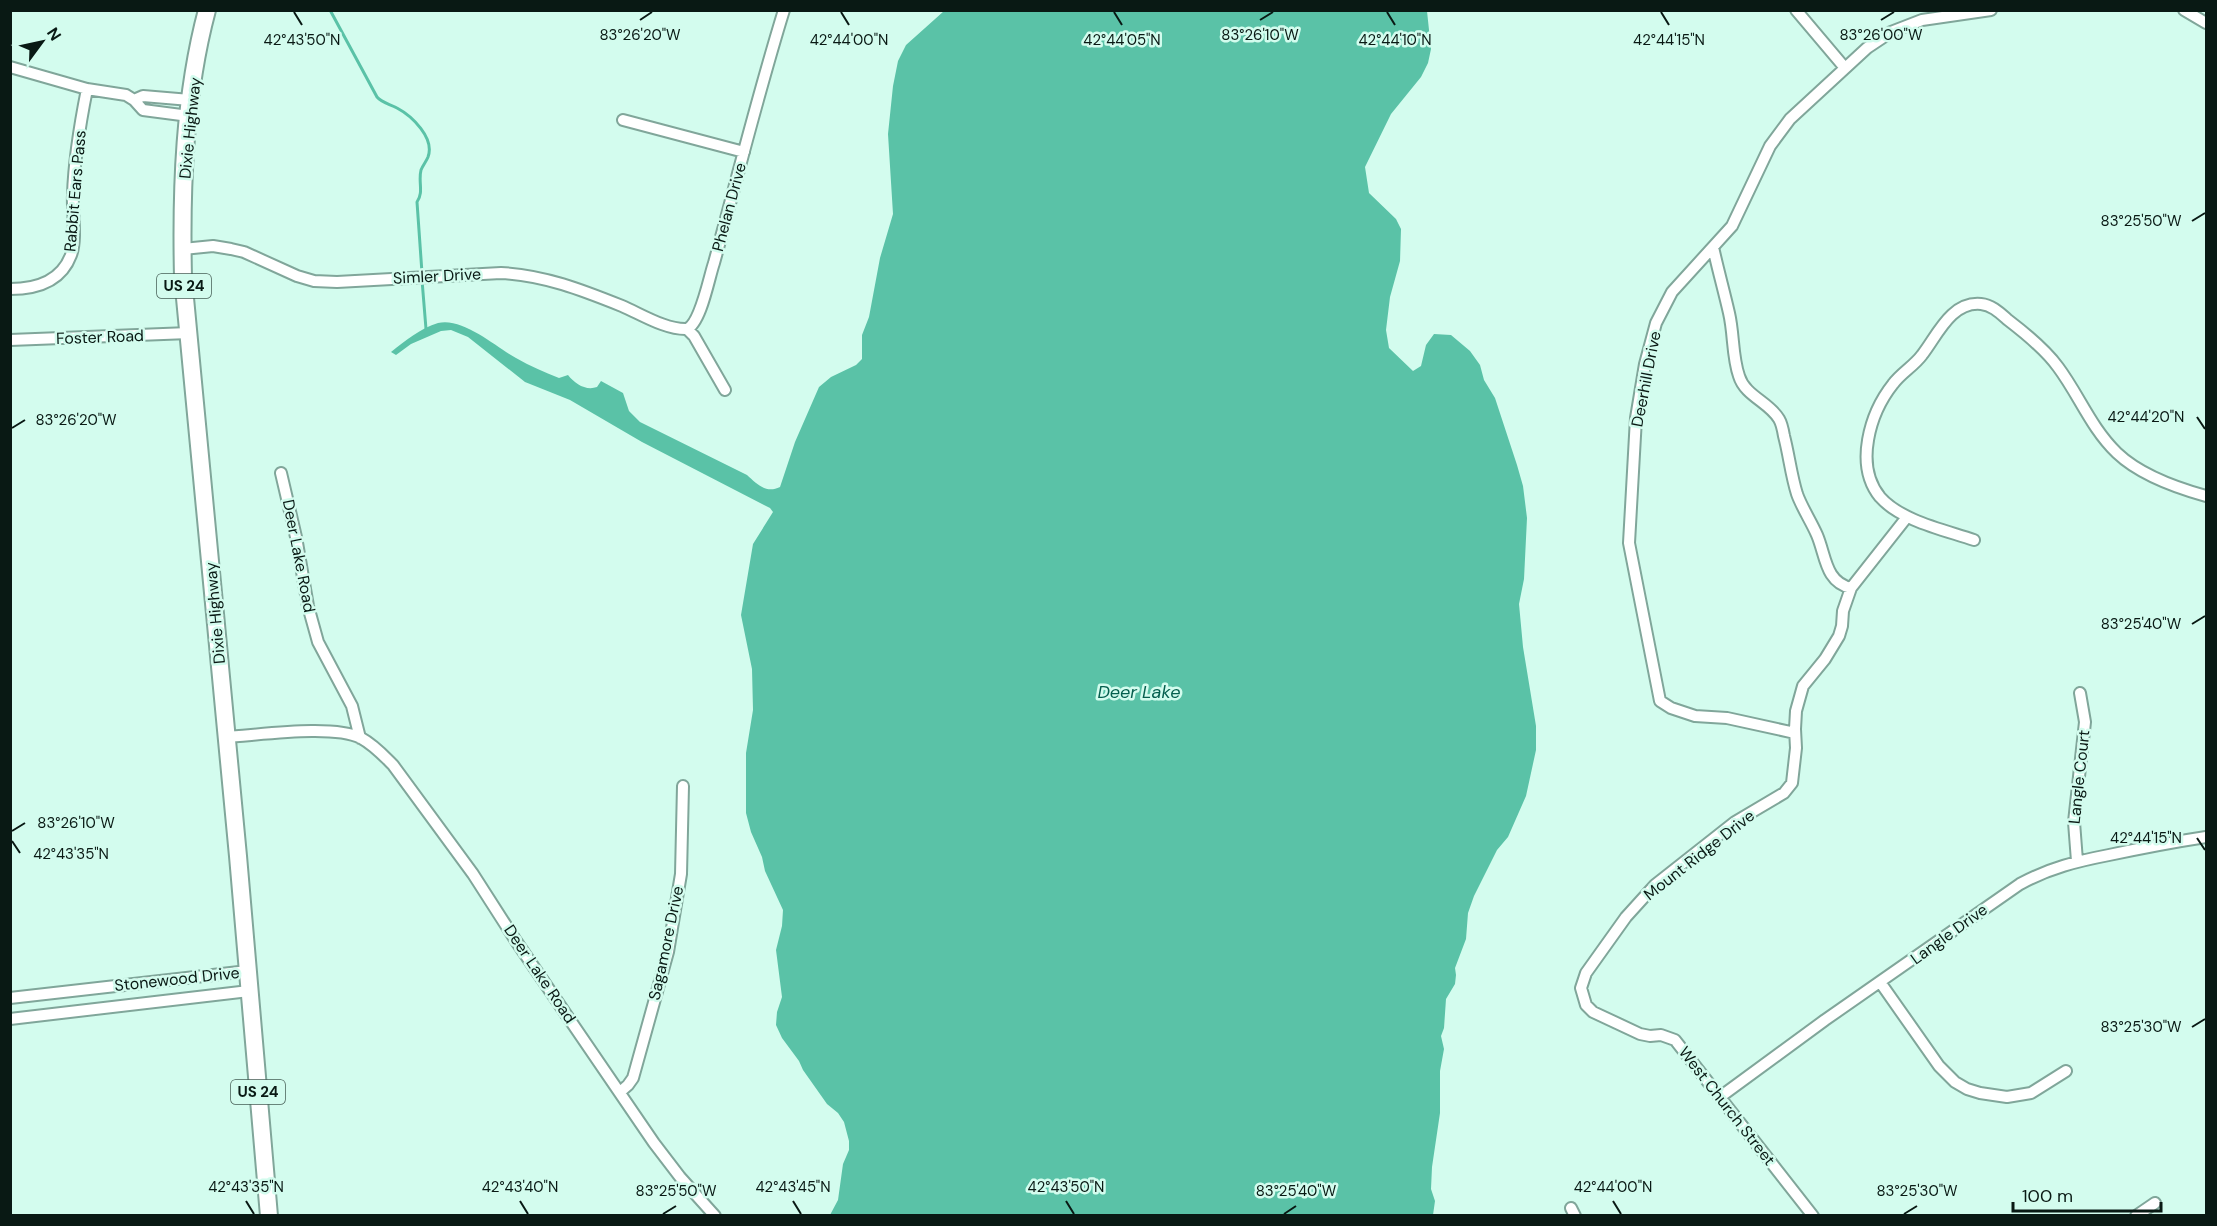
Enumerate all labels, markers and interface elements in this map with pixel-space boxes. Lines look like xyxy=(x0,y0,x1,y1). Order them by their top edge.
north arrow xyxy=(12,12,72,72)
text: N xyxy=(42,23,66,45)
text: 83°26'20"W xyxy=(599,25,681,45)
text: 83°26'10"W xyxy=(1221,25,1299,45)
text: 83°26'00"W xyxy=(1840,25,1923,45)
text: 42°43'50"N xyxy=(264,30,340,50)
text: 42°44'00"N xyxy=(810,30,888,50)
text: 42°44'05"N xyxy=(1083,30,1161,50)
text: 42°44'10"N xyxy=(1358,30,1432,50)
text: 42°44'15"N xyxy=(1633,30,1705,50)
street label: Dixie Highway xyxy=(174,76,206,180)
street label: Rabbit Ears Pass xyxy=(59,129,91,253)
street label: Phelan Drive xyxy=(707,160,751,254)
text: 83°25'50"W xyxy=(2101,211,2182,231)
street label: Simler Drive xyxy=(392,263,482,289)
road number: US 24 xyxy=(157,274,211,298)
street label: Foster Road xyxy=(56,325,144,349)
street label: Deerhill Drive xyxy=(1626,329,1666,429)
text: 42°44'20"N xyxy=(2108,407,2184,427)
text: 83°26'20"W xyxy=(35,410,117,430)
street label: Deer Lake Road xyxy=(278,498,320,614)
street label: Dixie Highway xyxy=(200,561,230,665)
text: 83°25'40"W xyxy=(2101,614,2182,634)
water label: Deer Lake xyxy=(1097,680,1181,704)
street label: Langle Court xyxy=(2064,729,2094,825)
street label: Mount Ridge Drive xyxy=(1639,805,1759,905)
text: 83°26'10"W xyxy=(37,813,115,833)
text: 42°44'15"N xyxy=(2110,828,2182,848)
text: 42°43'35"N xyxy=(33,844,109,864)
street label: Sagamore Drive xyxy=(644,884,688,1002)
street label: Langle Drive xyxy=(1906,899,1992,969)
street label: Deer Lake Road xyxy=(499,921,581,1027)
street label: Stonewood Drive xyxy=(113,962,241,996)
text: 83°25'30"W xyxy=(2100,1017,2182,1037)
street label: West Church Street xyxy=(1674,1042,1780,1170)
road number: US 24 xyxy=(231,1080,285,1104)
scale bar xyxy=(2013,1175,2162,1213)
text: 42°43'35"N xyxy=(208,1177,284,1197)
text: 42°43'40"N xyxy=(482,1177,558,1197)
text: 42°43'45"N xyxy=(755,1177,831,1197)
text: 42°43'50"N xyxy=(1028,1177,1104,1197)
text: 42°44'00"N xyxy=(1574,1177,1652,1197)
text: 83°25'50"W xyxy=(636,1181,717,1201)
text: 83°25'40"W xyxy=(1256,1181,1337,1201)
text: 83°25'30"W xyxy=(1876,1181,1958,1201)
text: 100 m xyxy=(2022,1184,2073,1208)

